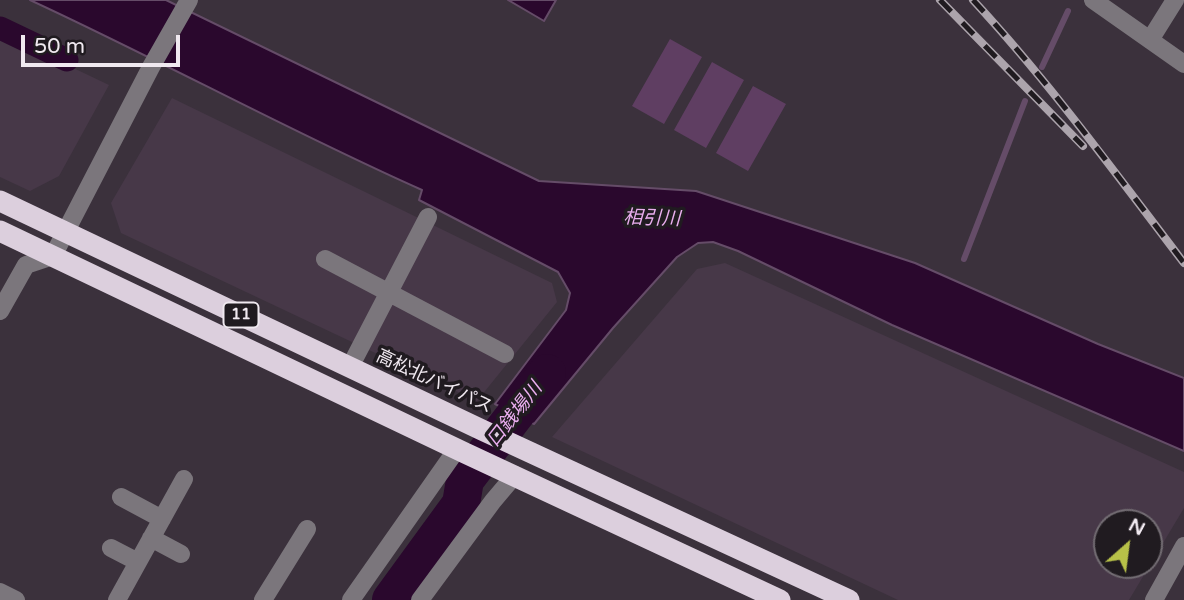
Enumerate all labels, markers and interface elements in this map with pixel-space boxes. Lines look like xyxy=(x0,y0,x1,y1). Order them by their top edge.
scale bar xyxy=(24,21,184,65)
text: 50 m xyxy=(34,34,85,59)
water label: 相引川 xyxy=(623,207,681,231)
road number: 11 xyxy=(224,302,258,328)
street label: 高松北バイパス xyxy=(372,346,496,418)
water label: 口銭場川 xyxy=(483,378,547,452)
north arrow xyxy=(1093,509,1163,579)
text: N xyxy=(1125,514,1149,541)

